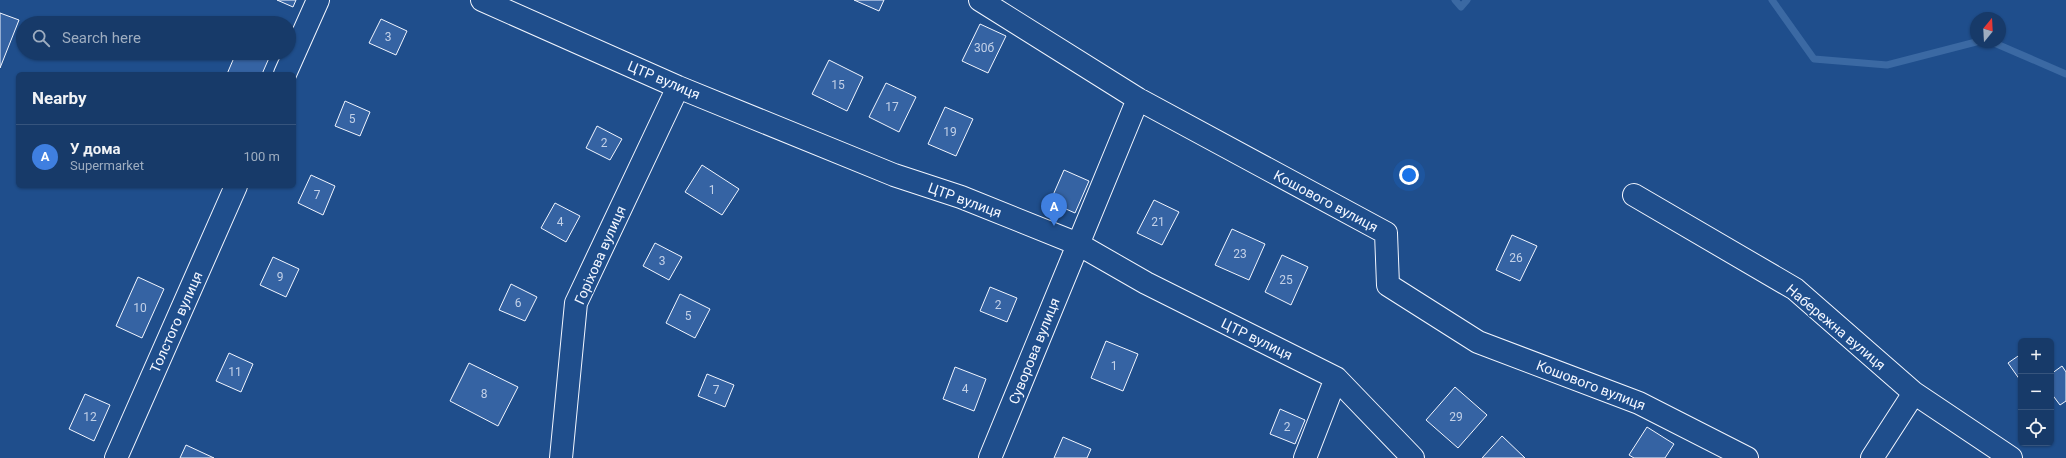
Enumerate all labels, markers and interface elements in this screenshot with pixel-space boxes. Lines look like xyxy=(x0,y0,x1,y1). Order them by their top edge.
north arrow xyxy=(1970,12,2006,48)
search box xyxy=(16,16,296,60)
icon: search xyxy=(30,27,52,49)
text: Search here xyxy=(62,29,141,47)
house number: 3 xyxy=(385,30,391,44)
house number: 30б xyxy=(974,41,994,55)
street label: ЦТР вулиця xyxy=(625,58,703,102)
house number: 15 xyxy=(831,78,845,92)
text: Nearby xyxy=(32,88,87,108)
house number: 17 xyxy=(885,100,899,114)
house number: 5 xyxy=(349,112,356,126)
house number: 19 xyxy=(943,125,957,139)
house number: 2 xyxy=(601,136,608,150)
text: У дома xyxy=(70,140,121,158)
text: A xyxy=(41,149,49,164)
text: 100 m xyxy=(243,149,280,164)
text: Supermarket xyxy=(70,158,144,173)
your location xyxy=(1399,165,1419,185)
street label: Кошового вулиця xyxy=(1271,167,1381,235)
street label: ЦТР вулиця xyxy=(926,179,1004,221)
house number: 1 xyxy=(709,183,715,197)
house number: 7 xyxy=(314,188,321,202)
pin: A xyxy=(1041,193,1067,226)
street label: Горіхова вулиця xyxy=(571,203,629,307)
house number: 4 xyxy=(557,215,564,229)
house number: 21 xyxy=(1151,215,1165,229)
house number: 23 xyxy=(1233,247,1247,261)
house number: 26 xyxy=(1509,251,1523,265)
house number: 3 xyxy=(659,254,665,268)
street label: Толстого вулиця xyxy=(146,269,206,375)
house number: 9 xyxy=(277,270,283,284)
house number: 25 xyxy=(1279,273,1293,287)
street label: Набережна вулиця xyxy=(1783,281,1889,373)
house number: 6 xyxy=(515,296,522,310)
street label: Суворова вулиця xyxy=(1005,296,1063,406)
house number: 2 xyxy=(995,298,1002,312)
house number: 10 xyxy=(133,301,147,315)
house number: 5 xyxy=(685,309,692,323)
street label: ЦТР вулиця xyxy=(1219,315,1295,363)
map controls xyxy=(2018,338,2054,446)
button: + xyxy=(2018,338,2054,374)
street label: Кошового вулиця xyxy=(1534,357,1648,413)
house number: 1 xyxy=(1111,359,1117,373)
house number: 11 xyxy=(228,365,242,379)
button: − xyxy=(2018,374,2054,410)
house number: 4 xyxy=(962,382,969,396)
house number: 7 xyxy=(713,383,720,397)
house number: 8 xyxy=(481,387,488,401)
house number: 12 xyxy=(83,410,97,424)
house number: 29 xyxy=(1449,410,1463,424)
button: locate xyxy=(2018,410,2054,446)
house number: 2 xyxy=(1284,420,1291,434)

